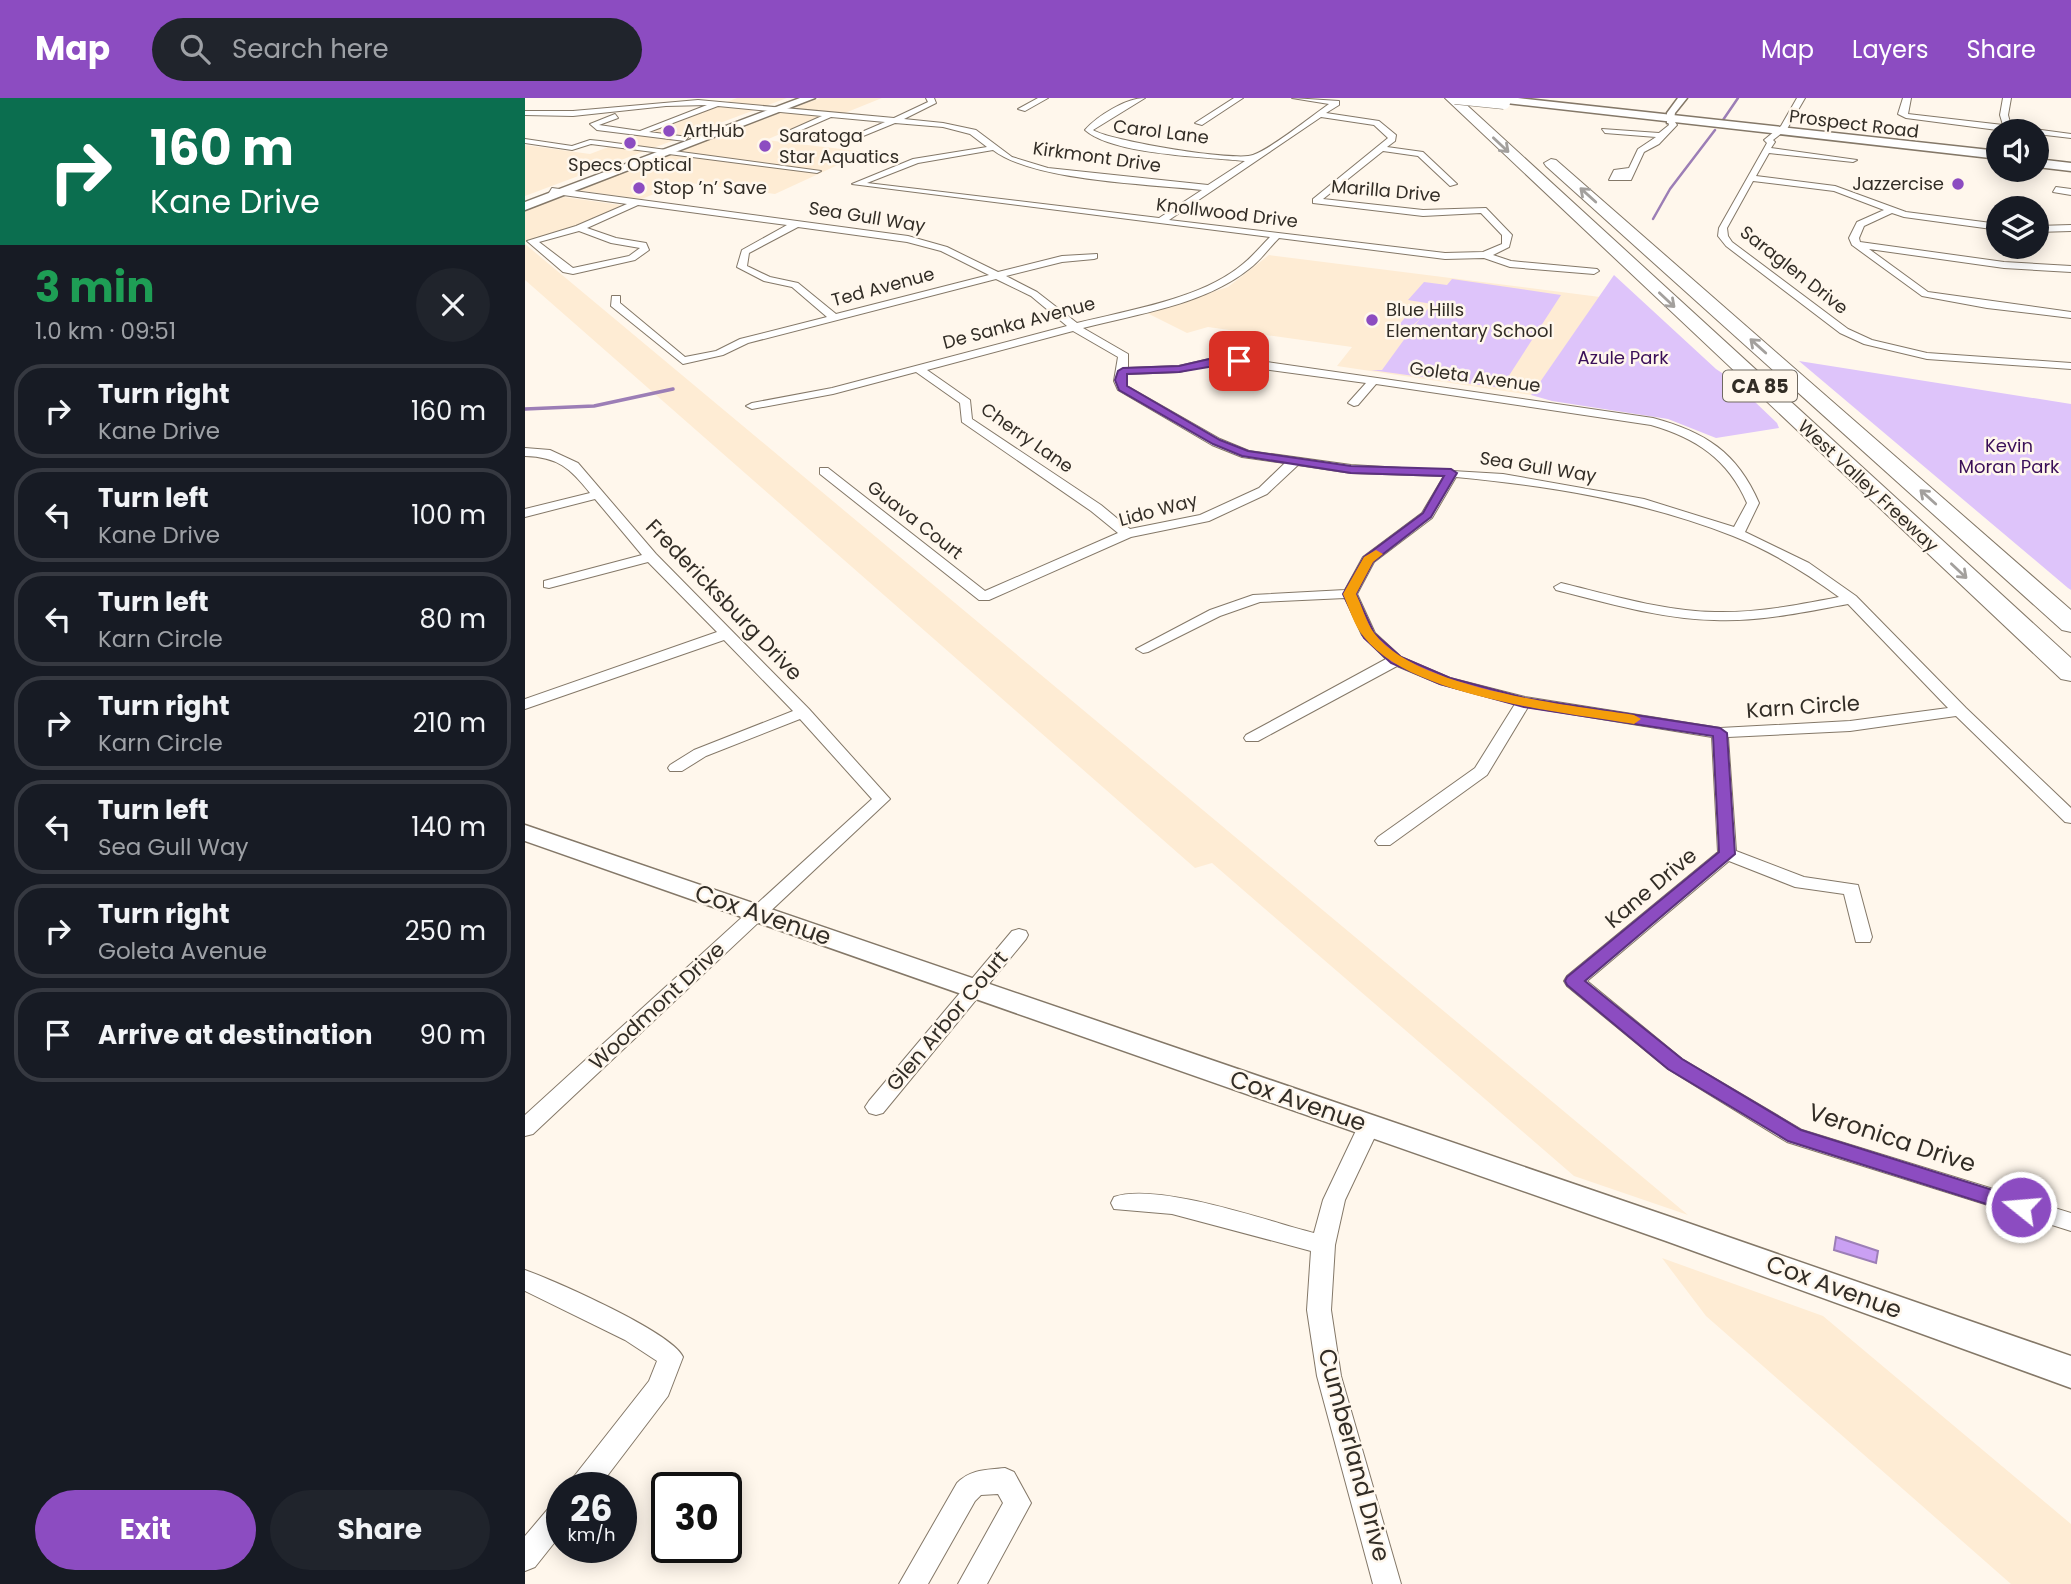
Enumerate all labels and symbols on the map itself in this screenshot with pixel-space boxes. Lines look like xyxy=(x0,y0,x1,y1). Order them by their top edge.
street label: Prospect Road xyxy=(1788,103,1920,144)
street label: Carol Lane xyxy=(1112,113,1210,150)
place label: ArtHub xyxy=(683,118,745,143)
marker: ArtHub xyxy=(661,123,677,139)
place label: Saratoga Star Aquatics xyxy=(779,123,899,169)
marker: Specs Optical xyxy=(622,135,638,151)
street label: Kirkmont Drive xyxy=(1031,135,1163,178)
one-way arrow xyxy=(1492,136,1509,153)
marker: Saratoga Star Aquatics xyxy=(757,138,773,154)
place label: Specs Optical xyxy=(568,152,692,177)
place label: Jazzercise xyxy=(1852,171,1944,196)
street label: Marilla Drive xyxy=(1330,173,1442,208)
place label: Stop ’n’ Save xyxy=(653,175,767,200)
marker: Jazzercise xyxy=(1950,176,1966,192)
marker: Stop ’n’ Save xyxy=(631,180,647,196)
one-way arrow xyxy=(1579,187,1597,203)
street label: Knollwood Drive xyxy=(1155,191,1299,234)
street label: Sea Gull Way xyxy=(807,195,927,238)
street label: Saraglen Drive xyxy=(1735,219,1854,320)
street label: Ted Avenue xyxy=(829,261,937,312)
street label: De Sanka Avenue xyxy=(940,290,1098,355)
one-way arrow xyxy=(1658,291,1675,308)
place label: Blue Hills Elementary School xyxy=(1386,297,1553,343)
marker: Blue Hills Elementary School xyxy=(1364,312,1380,328)
pin xyxy=(1209,331,1269,391)
one-way arrow xyxy=(1749,338,1767,354)
park label: Azule Park xyxy=(1578,345,1669,370)
street label: Goleta Avenue xyxy=(1408,355,1542,398)
road number: CA 85 xyxy=(1723,370,1797,402)
street label: Cherry Lane xyxy=(976,396,1079,479)
street label: West Valley Freeway xyxy=(1793,414,1944,558)
park label: Kevin Moran Park xyxy=(1959,433,2060,479)
street label: Sea Gull Way xyxy=(1478,445,1598,488)
street label: Guava Court xyxy=(862,474,968,565)
street label: Lido Way xyxy=(1116,487,1200,532)
one-way arrow xyxy=(1920,489,1937,506)
street label: Fredericksburg Drive xyxy=(640,513,809,687)
one-way arrow xyxy=(1950,563,1967,580)
street label: Karn Circle xyxy=(1745,688,1861,725)
street label: Kane Drive xyxy=(1599,841,1703,935)
street label: Cox Avenue xyxy=(691,876,836,953)
street label: Woodmont Drive xyxy=(582,935,731,1076)
street label: Glen Arbor Court xyxy=(879,944,1014,1097)
street label: Cox Avenue xyxy=(1226,1062,1371,1139)
street label: Veronica Drive xyxy=(1804,1095,1980,1180)
position arrow xyxy=(1984,1170,2058,1244)
street label: Cox Avenue xyxy=(1762,1247,1906,1326)
street label: Cumberland Drive xyxy=(1310,1345,1399,1565)
speed limit sign: 30 xyxy=(651,1472,742,1563)

